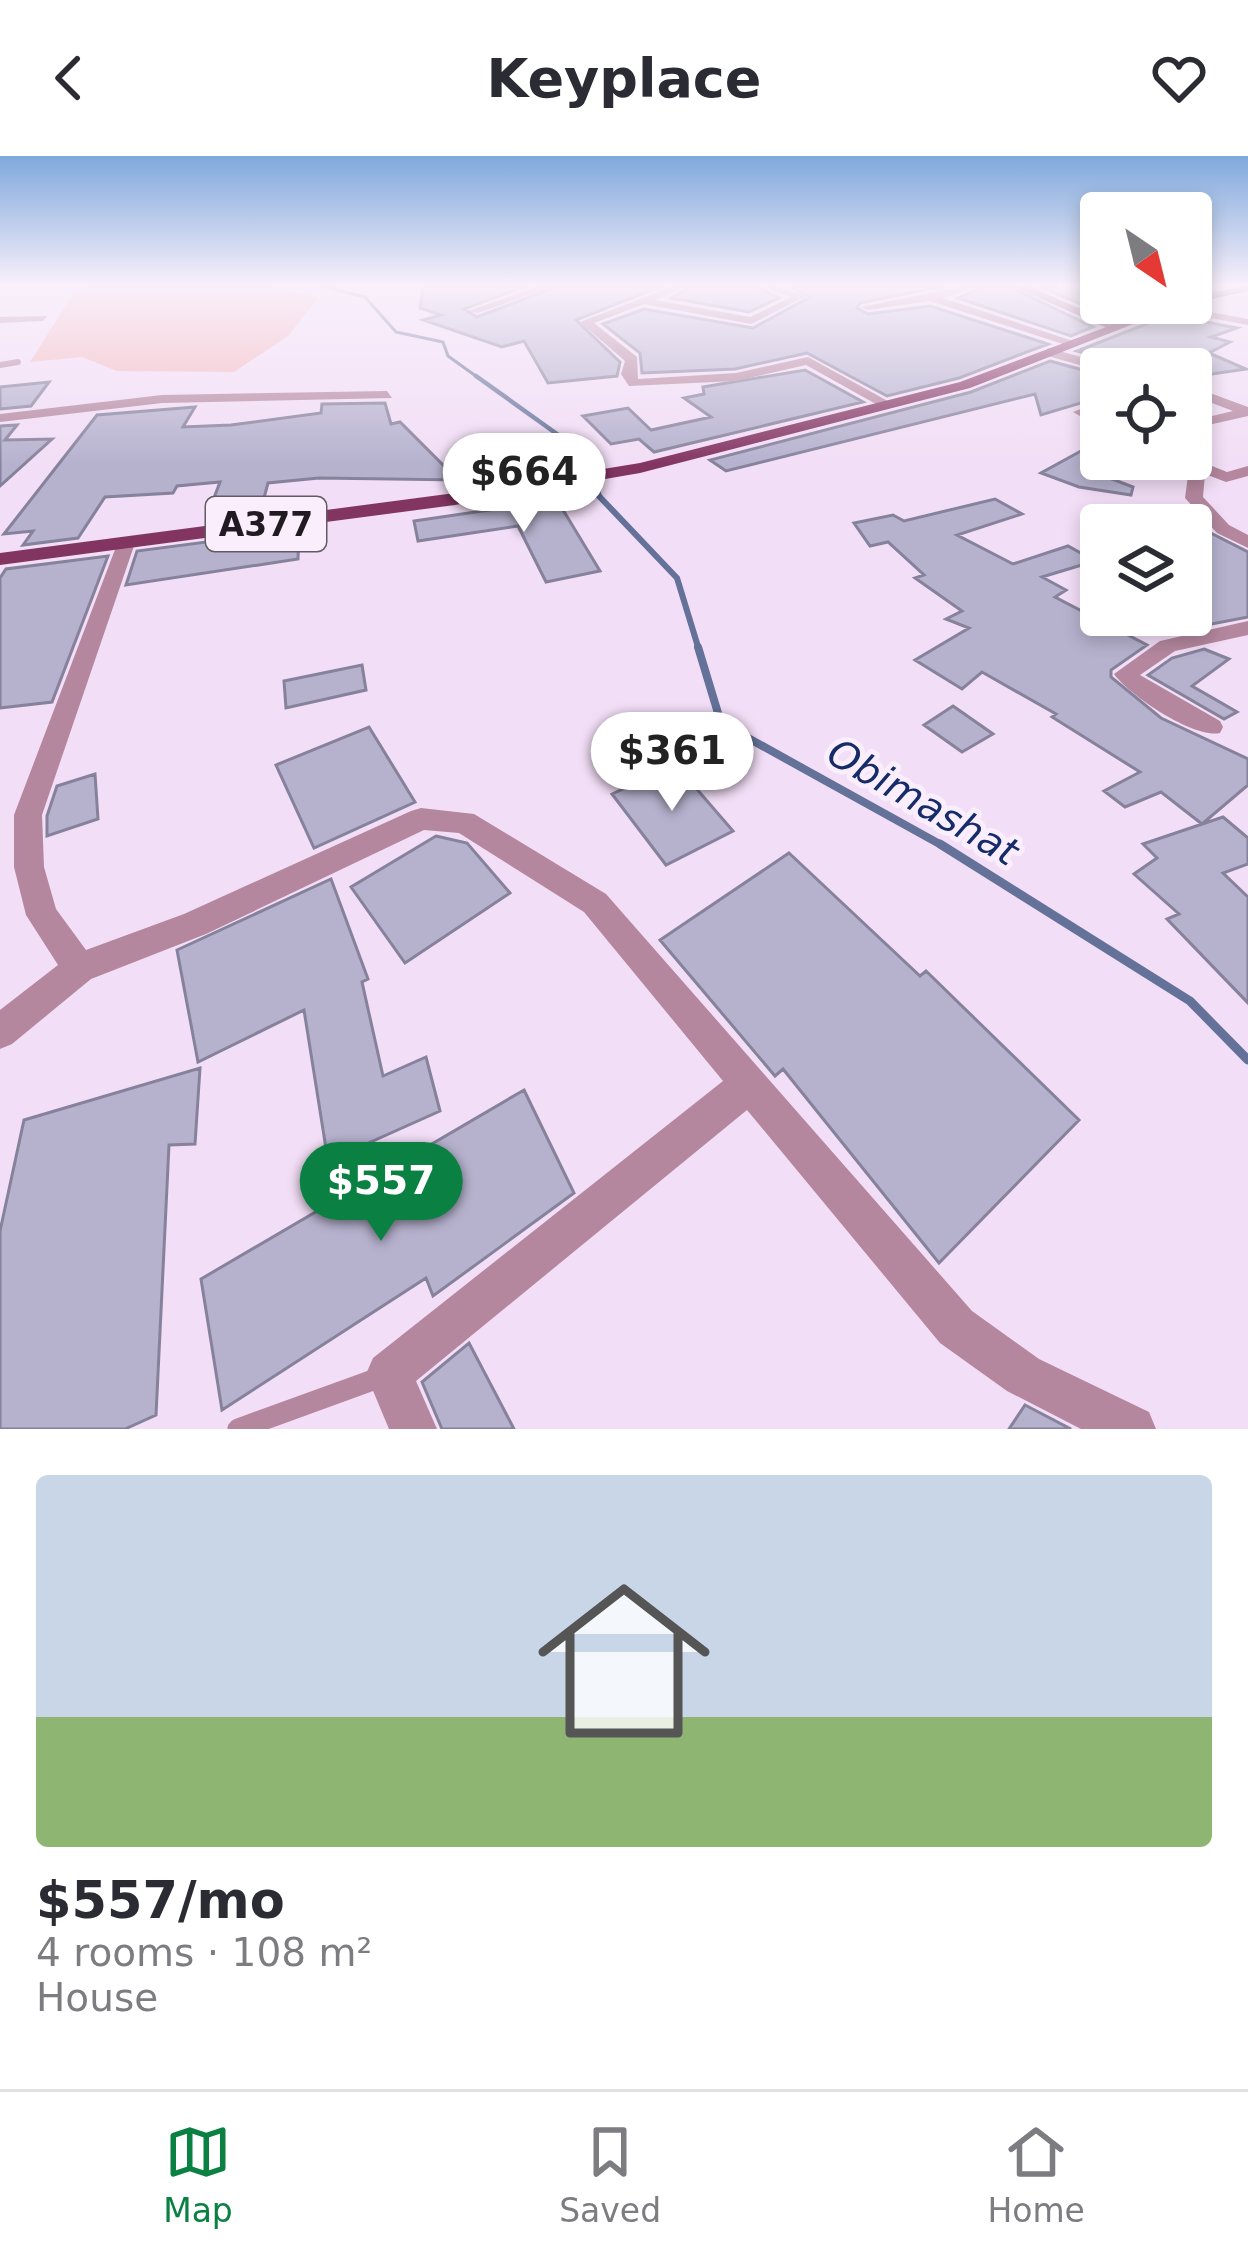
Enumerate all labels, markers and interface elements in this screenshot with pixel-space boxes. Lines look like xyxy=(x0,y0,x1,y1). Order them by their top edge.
icon: back xyxy=(36,45,102,111)
icon: heart xyxy=(1146,45,1212,111)
text: Keyplace xyxy=(487,47,761,110)
north arrow xyxy=(1080,192,1212,324)
map controls xyxy=(1080,192,1212,636)
button: locate xyxy=(1080,348,1212,480)
pin: $664 xyxy=(453,433,595,535)
text: $664 xyxy=(470,449,578,494)
road number: A377 xyxy=(206,497,326,551)
button: layers xyxy=(1080,504,1212,636)
pin: $361 xyxy=(601,712,743,814)
text: $361 xyxy=(618,728,726,773)
water label: Obimashat xyxy=(820,729,1028,875)
pin: $557 xyxy=(310,1142,452,1244)
text: $557 xyxy=(327,1158,435,1203)
icon: home xyxy=(516,1553,732,1769)
text: $557/mo xyxy=(36,1871,285,1930)
text: 4 rooms · 108 m² xyxy=(36,1930,372,1975)
text: House xyxy=(36,1975,158,2020)
tab: Map xyxy=(163,2119,233,2230)
tab: Saved xyxy=(559,2119,661,2230)
tab: Home xyxy=(987,2119,1085,2230)

